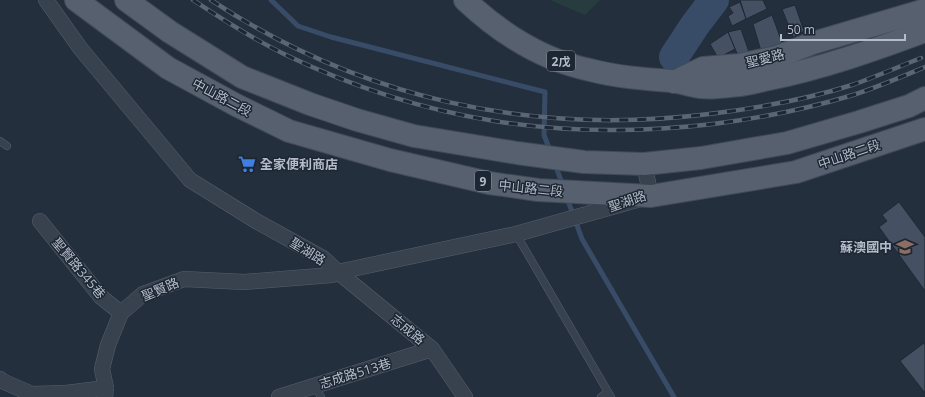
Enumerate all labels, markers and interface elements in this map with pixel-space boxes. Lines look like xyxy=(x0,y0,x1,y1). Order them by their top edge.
scale bar xyxy=(781,16,905,42)
text: 50 m xyxy=(787,21,815,38)
street label: 聖愛路 xyxy=(744,45,786,71)
road number: 2戊 xyxy=(547,51,575,71)
street label: 中山路二段 xyxy=(189,74,255,120)
street label: 中山路二段 xyxy=(815,135,883,173)
supermarket icon: 全家便利商店 xyxy=(237,154,257,174)
place label: 全家便利商店 xyxy=(260,155,338,173)
road number: 9 xyxy=(475,171,491,191)
street label: 中山路二段 xyxy=(498,176,564,200)
street label: 聖湖路 xyxy=(606,186,648,216)
street label: 聖湖路 xyxy=(287,233,329,269)
street label: 聖賢路345巷 xyxy=(48,234,110,302)
school or university icon: 蘇澳國中 xyxy=(895,237,915,257)
place label: 蘇澳國中 xyxy=(840,238,892,256)
street label: 聖賢路 xyxy=(139,273,181,305)
street label: 志成路 xyxy=(387,310,429,348)
street label: 志成路513巷 xyxy=(317,354,393,392)

